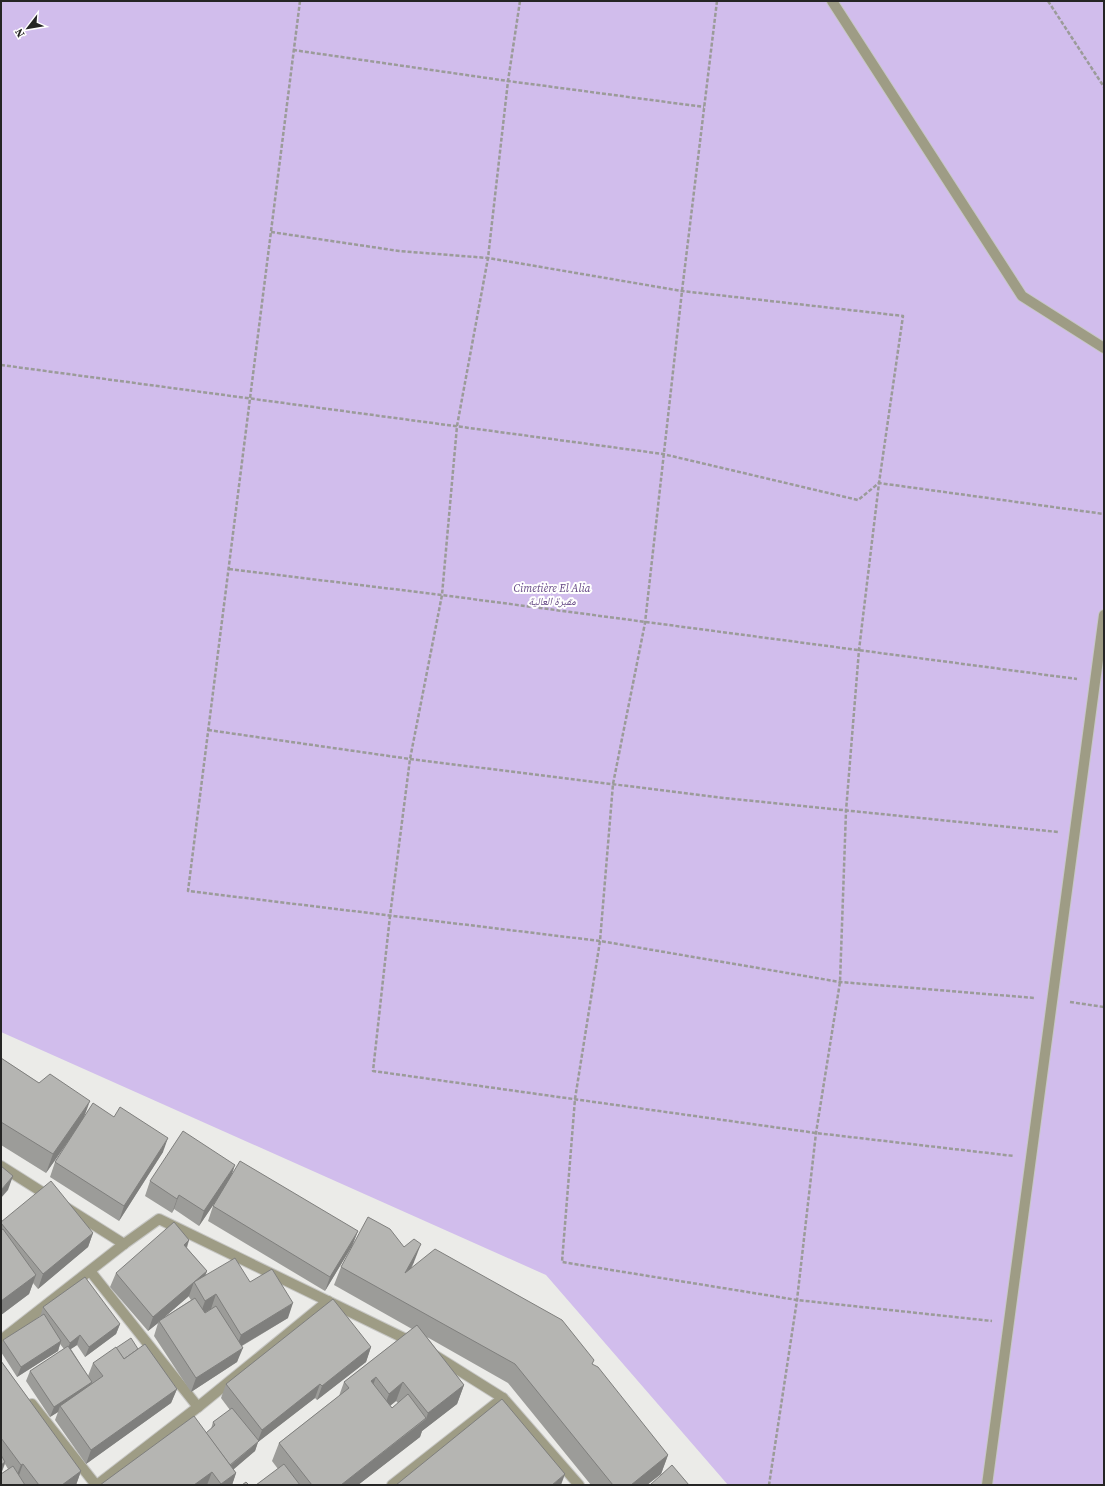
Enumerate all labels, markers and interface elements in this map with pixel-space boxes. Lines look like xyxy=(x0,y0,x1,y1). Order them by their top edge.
north arrow xyxy=(8,8,48,48)
text: N xyxy=(11,26,28,40)
park label: Cimetière El Alia مقبرة العالية xyxy=(513,581,591,609)

